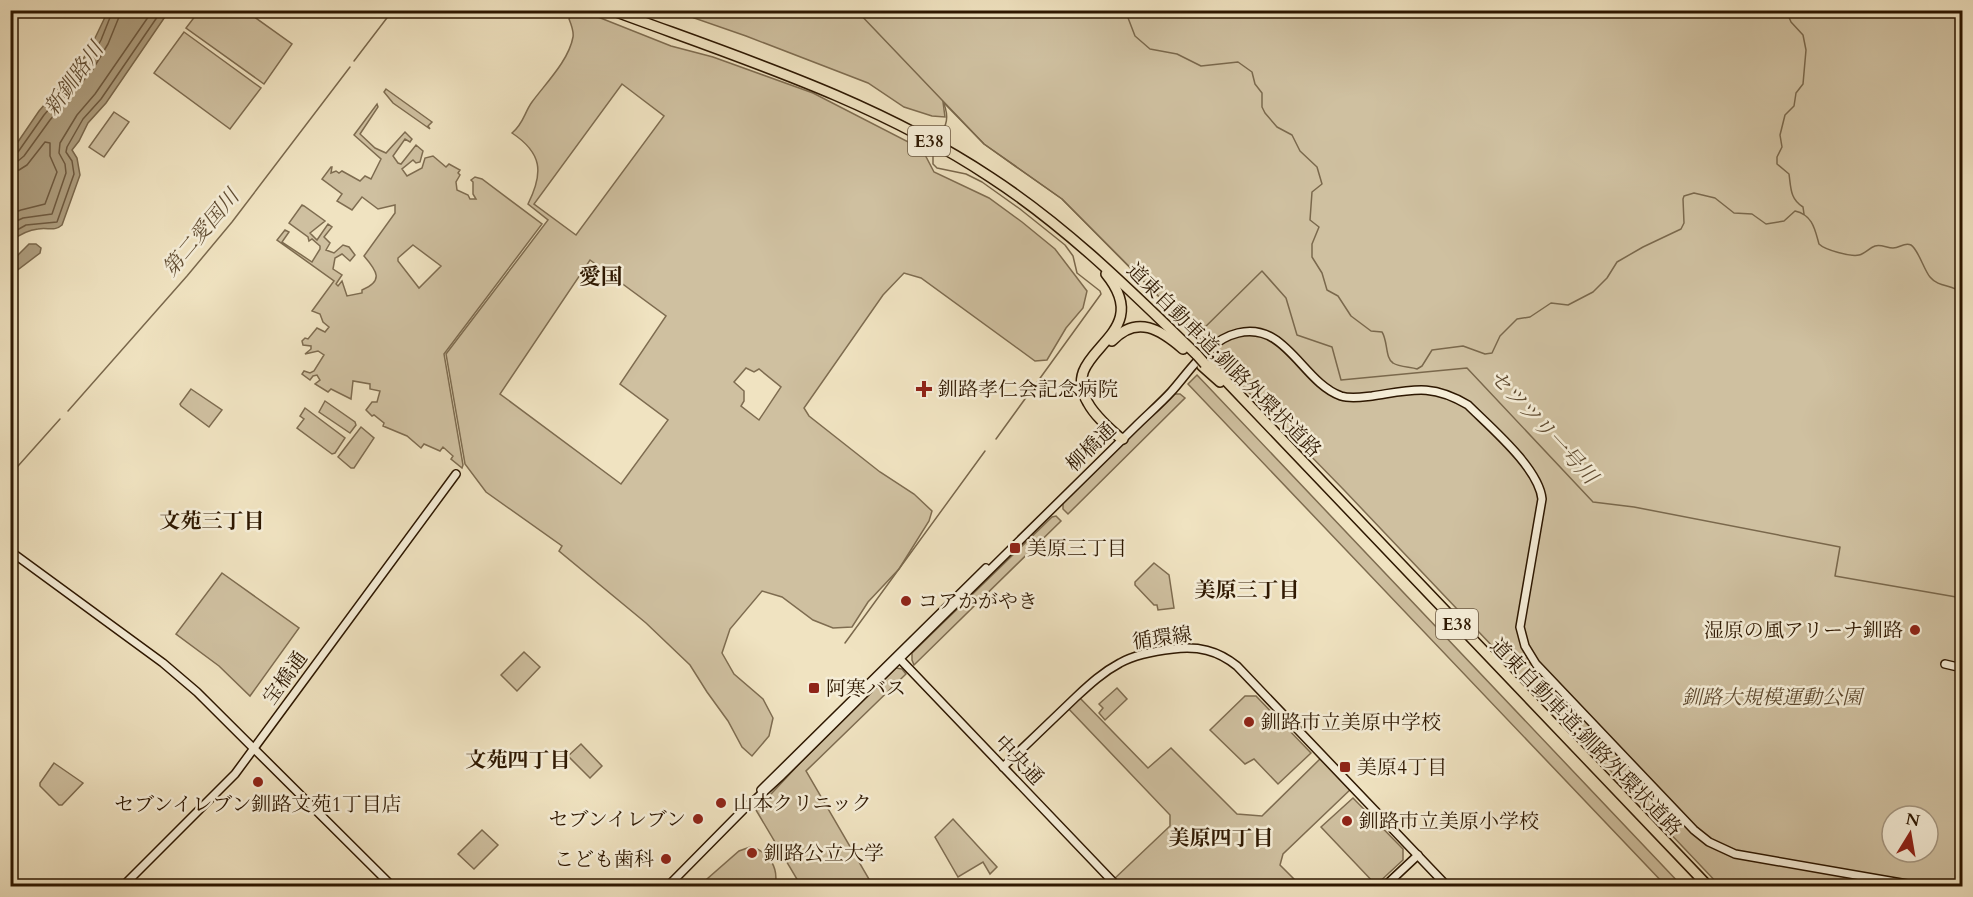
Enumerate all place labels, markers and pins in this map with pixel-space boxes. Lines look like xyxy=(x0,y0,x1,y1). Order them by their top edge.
place label: 釧路孝仁会記念病院 xyxy=(938,376,1118,403)
marker: 釧路孝仁会記念病院 xyxy=(915,380,933,398)
place label: 美原三丁目 xyxy=(1027,535,1127,562)
marker: 美原三丁目 xyxy=(1008,541,1022,555)
place label: コアかがやき xyxy=(918,588,1038,615)
marker: コアかがやき xyxy=(899,594,913,608)
place label: 湿原の風アリーナ釧路 xyxy=(1704,617,1903,644)
marker: 湿原の風アリーナ釧路 xyxy=(1908,623,1922,637)
place label: 阿寒バス xyxy=(826,675,906,702)
marker: 阿寒バス xyxy=(807,681,821,695)
place label: 釧路市立美原中学校 xyxy=(1261,709,1441,736)
marker: 釧路市立美原中学校 xyxy=(1242,715,1256,729)
place label: 美原4丁目 xyxy=(1357,754,1447,781)
marker: 美原4丁目 xyxy=(1338,760,1352,774)
marker: セブンイレブン釧路文苑1丁目店 xyxy=(251,775,265,789)
place label: 山本クリニック xyxy=(733,790,872,817)
place label: セブンイレブン釧路文苑1丁目店 xyxy=(114,791,402,818)
marker: 山本クリニック xyxy=(714,796,728,810)
place label: セブンイレブン xyxy=(549,806,686,833)
place label: 釧路市立美原小学校 xyxy=(1359,808,1539,835)
marker: セブンイレブン xyxy=(691,812,705,826)
marker: 釧路市立美原小学校 xyxy=(1340,814,1354,828)
place label: 釧路公立大学 xyxy=(764,840,884,867)
place label: こども歯科 xyxy=(554,846,654,873)
marker: 釧路公立大学 xyxy=(745,846,759,860)
marker: こども歯科 xyxy=(659,852,673,866)

